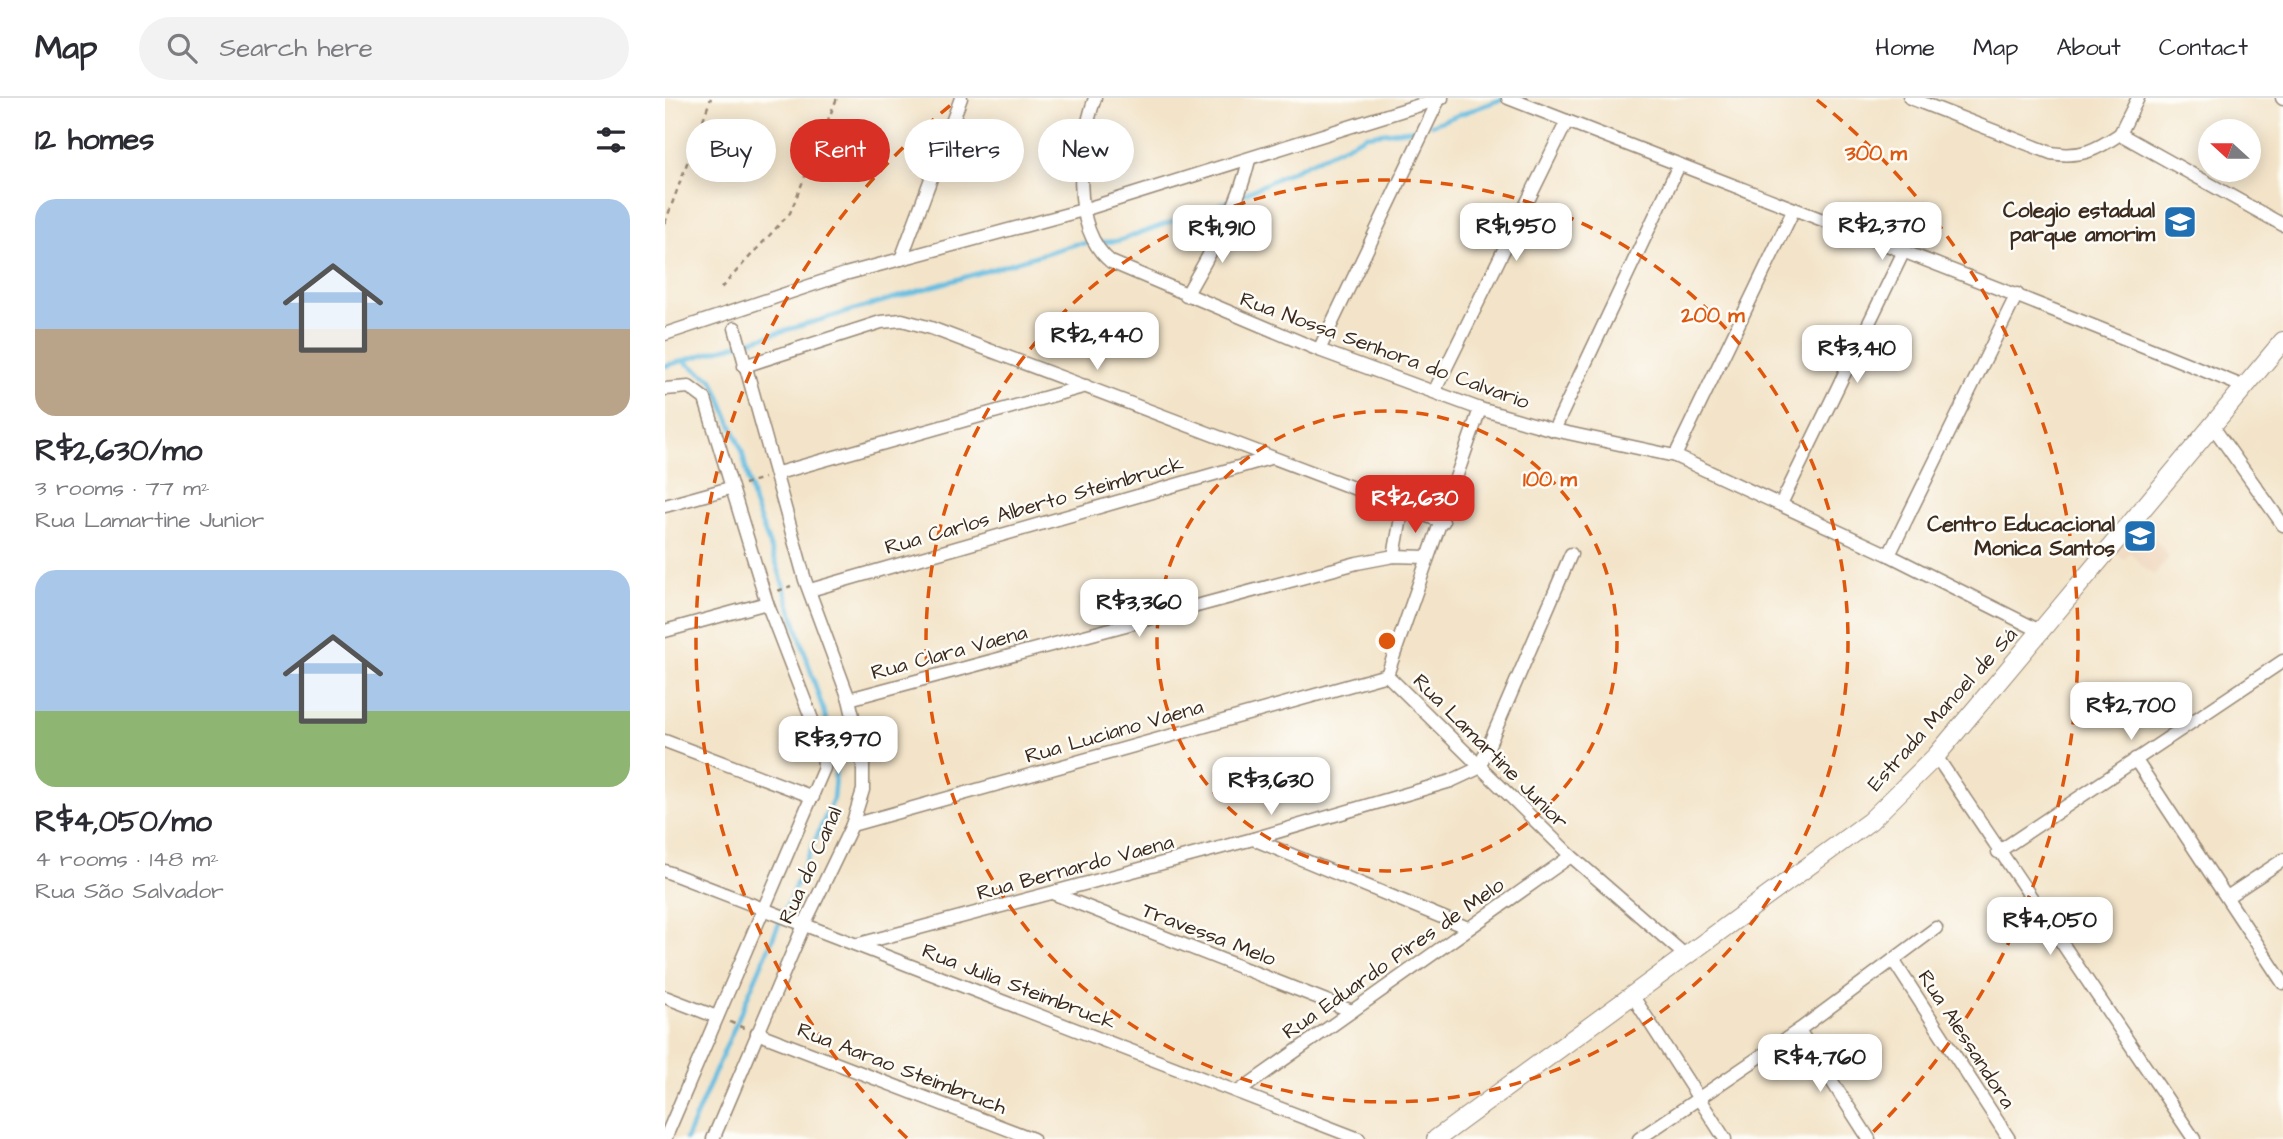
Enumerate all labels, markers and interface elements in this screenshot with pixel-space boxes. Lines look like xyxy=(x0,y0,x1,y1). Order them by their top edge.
search box xyxy=(139,17,629,80)
text: Map xyxy=(35,25,97,71)
icon: search xyxy=(163,29,201,67)
text: Search here xyxy=(219,30,373,66)
text: Home xyxy=(1875,31,1935,65)
text: Map xyxy=(1973,31,2018,65)
text: About xyxy=(2056,31,2121,65)
text: Contact xyxy=(2159,31,2248,65)
text: 12 homes xyxy=(35,119,154,161)
chip: Buy xyxy=(686,119,776,182)
chip: Rent xyxy=(790,119,890,182)
chip: Filters xyxy=(904,119,1024,182)
chip: New xyxy=(1038,119,1134,182)
north arrow xyxy=(2198,119,2261,182)
map controls xyxy=(2198,119,2261,182)
icon: filters xyxy=(592,121,630,159)
text: 300 m xyxy=(1844,139,1908,168)
place label: Colegio estadual parque amorim xyxy=(2003,196,2156,250)
pin: R$2,370 xyxy=(1817,202,1947,262)
school or university icon: Colegio estadual parque amorim xyxy=(2161,203,2199,241)
pin: R$1,950 xyxy=(1451,204,1581,263)
pin: R$1,910 xyxy=(1157,206,1287,265)
text: R$2,370 xyxy=(1839,209,1925,241)
text: R$1,950 xyxy=(1476,210,1556,242)
text: R$1,910 xyxy=(1189,212,1255,244)
icon: home xyxy=(270,245,396,371)
street label: Rua Nossa Senhora do Calvario xyxy=(1236,284,1534,417)
text: 200 m xyxy=(1680,301,1745,330)
pin: R$2,440 xyxy=(1032,313,1162,372)
text: R$2,440 xyxy=(1051,319,1143,351)
pin: R$3,410 xyxy=(1792,326,1922,385)
text: R$3,410 xyxy=(1818,332,1896,364)
text: R$2,630/mo xyxy=(35,430,202,472)
street label: Rua Carlos Alberto Steimbruck xyxy=(882,449,1187,562)
text: 100 m xyxy=(1523,465,1578,494)
text: 3 rooms · 77 m² xyxy=(35,472,210,504)
pin: R$2,630 xyxy=(1350,476,1480,535)
text: R$2,630 xyxy=(1371,482,1459,514)
text: Rua Lamartine Junior xyxy=(35,504,264,536)
place label: Centro Educacional Monica Santos xyxy=(1927,510,2116,563)
school or university icon: Centro Educacional Monica Santos xyxy=(2121,517,2159,555)
pin: R$3,360 xyxy=(1074,580,1204,639)
text: R$3,360 xyxy=(1096,586,1182,618)
icon: home xyxy=(270,616,396,742)
street label: Rua Clara Vaena xyxy=(868,618,1031,687)
street label: Estrada Manoel de Sá xyxy=(1861,621,2024,798)
centre of rings xyxy=(1375,629,1399,653)
street label: Rua Lamartine Junior xyxy=(1406,667,1575,836)
pin: R$2,700 xyxy=(2066,682,2196,742)
text: R$2,700 xyxy=(2086,689,2176,721)
street label: Rua Luciano Vaena xyxy=(1022,692,1207,771)
pin: R$3,970 xyxy=(773,716,903,776)
text: R$3,970 xyxy=(795,723,881,755)
pin: R$3,630 xyxy=(1206,758,1336,817)
text: R$3,630 xyxy=(1228,764,1314,796)
text: R$4,050/mo xyxy=(35,801,212,843)
street label: Rua do Canal xyxy=(772,802,849,929)
street label: Rua Bernardo Vaena xyxy=(973,827,1177,908)
text: 4 rooms · 148 m² xyxy=(35,843,219,875)
street label: Rua Eduardo Pires de Melo xyxy=(1277,871,1510,1046)
text: Rua São Salvador xyxy=(35,875,224,907)
street label: Travessa Melo xyxy=(1138,896,1280,973)
pin: R$4,050 xyxy=(1985,898,2115,957)
text: R$4,050 xyxy=(2003,904,2097,936)
street label: Rua Julia Steimbruck xyxy=(918,936,1120,1037)
street label: Rua Alessandora xyxy=(1911,964,2022,1115)
street label: Rua Aarao Steimbruch xyxy=(793,1015,1011,1122)
pin: R$4,760 xyxy=(1755,1034,1885,1094)
text: R$4,760 xyxy=(1774,1041,1866,1073)

